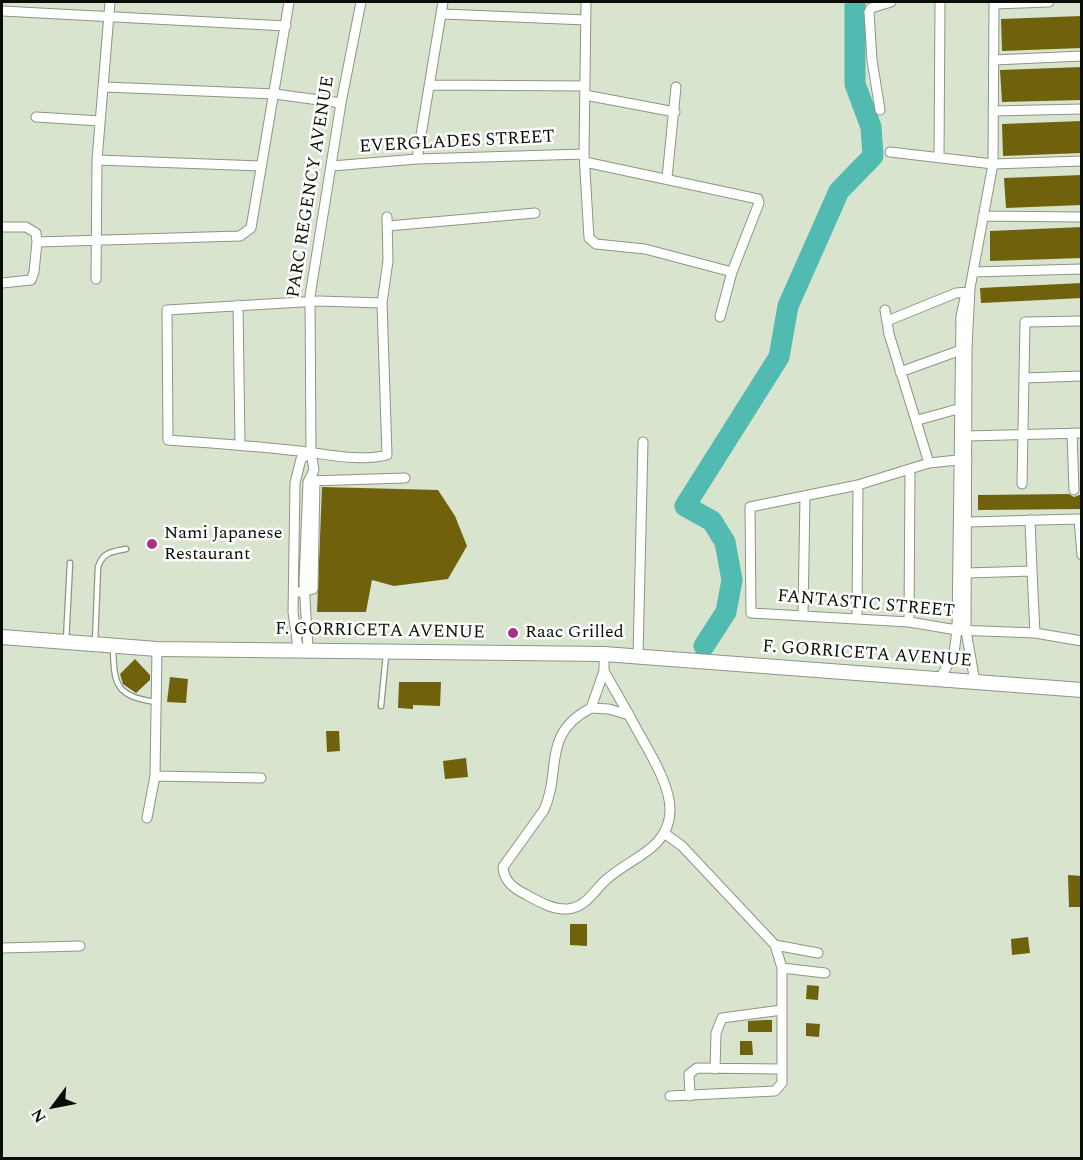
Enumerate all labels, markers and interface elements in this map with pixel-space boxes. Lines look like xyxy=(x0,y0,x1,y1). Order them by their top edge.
street label: PARC REGENCY AVENUE xyxy=(284,75,340,299)
street label: EVERGLADES STREET xyxy=(359,127,555,159)
place label: Nami Japanese Restaurant xyxy=(164,523,283,566)
marker: Nami Japanese Restaurant xyxy=(145,537,159,551)
street label: FANTASTIC STREET xyxy=(776,586,956,624)
street label: F. GORRICETA AVENUE xyxy=(275,619,485,645)
place label: Raac Grilled xyxy=(525,622,624,644)
marker: Raac Grilled xyxy=(506,626,520,640)
street label: F. GORRICETA AVENUE xyxy=(762,637,972,673)
north arrow xyxy=(24,1076,84,1136)
text: N xyxy=(25,1104,52,1127)

